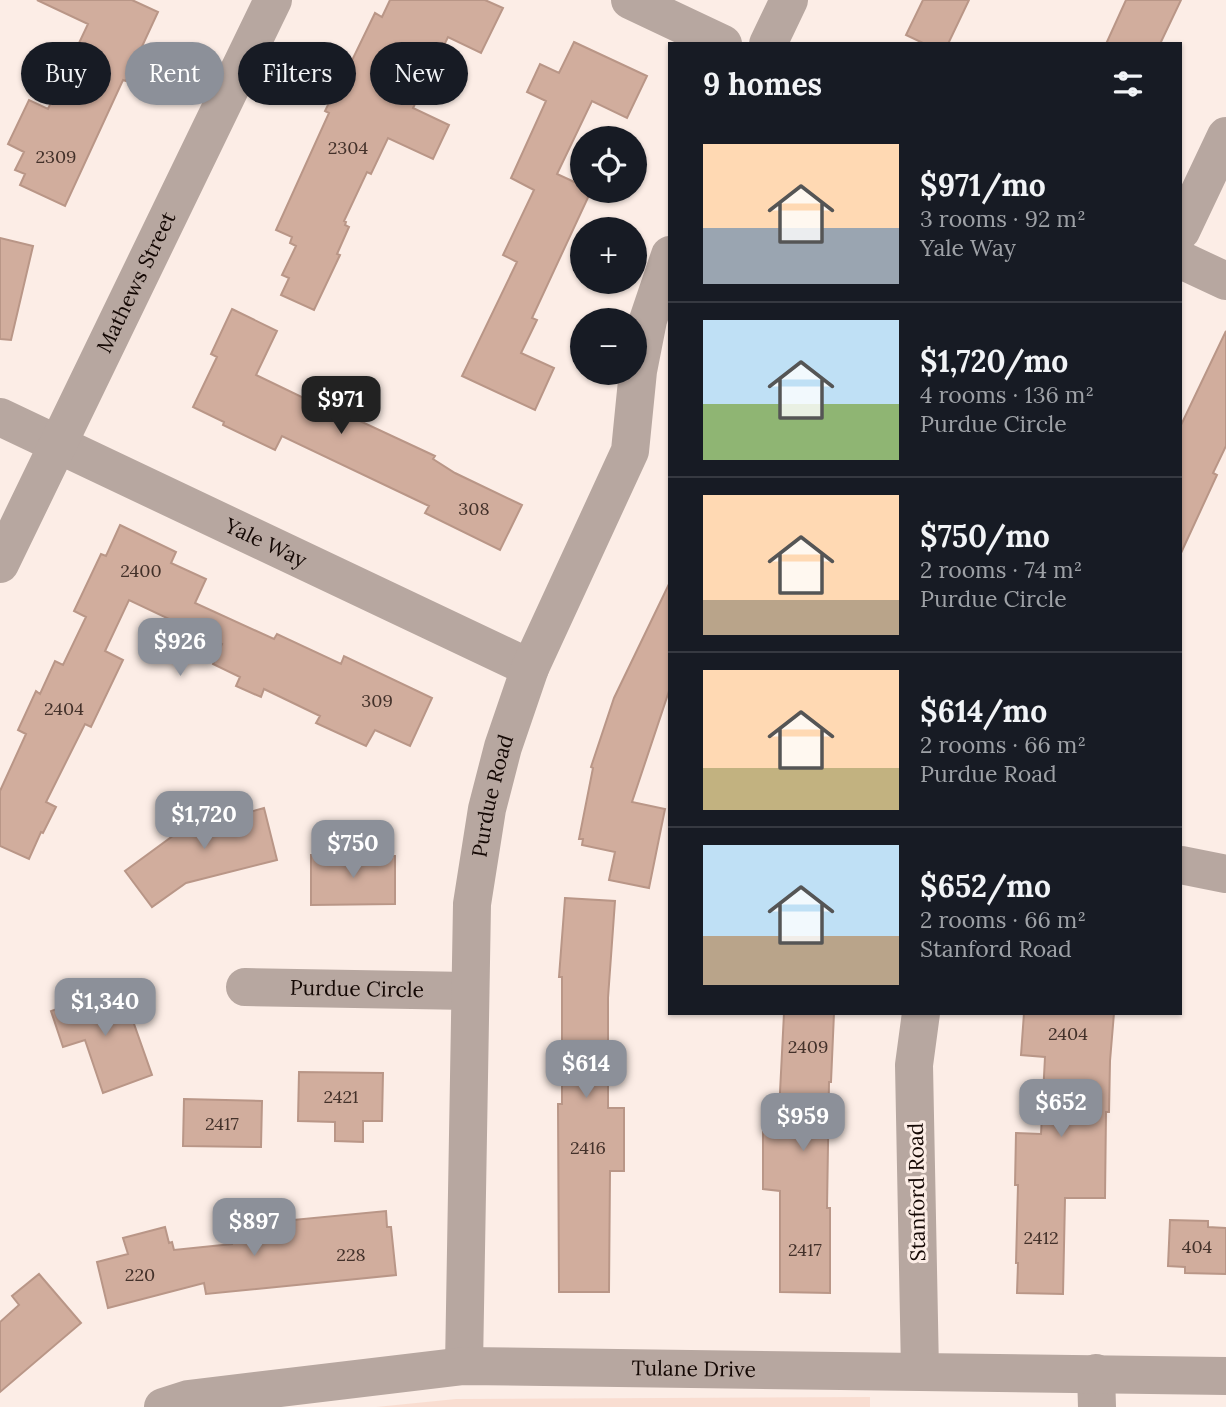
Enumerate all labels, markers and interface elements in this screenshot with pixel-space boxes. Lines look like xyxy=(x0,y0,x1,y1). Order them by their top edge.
chip: Buy xyxy=(21,42,111,105)
chip: Rent xyxy=(125,42,224,105)
chip: Filters xyxy=(238,42,356,105)
chip: New xyxy=(370,42,468,105)
text: 9 homes xyxy=(703,65,822,103)
icon: filters xyxy=(1109,65,1147,103)
map controls xyxy=(570,126,647,385)
button: locate xyxy=(570,126,647,203)
house number: 2304 xyxy=(328,136,368,159)
house number: 2309 xyxy=(35,145,77,168)
text: $971/mo xyxy=(920,166,1046,204)
icon: home xyxy=(759,172,843,256)
text: 3 rooms · 92 m² xyxy=(920,204,1086,233)
street label: Mathews Street xyxy=(90,206,182,357)
button: + xyxy=(570,217,647,294)
text: Yale Way xyxy=(920,233,1016,262)
button: − xyxy=(570,308,647,385)
text: $1,720/mo xyxy=(920,342,1068,380)
icon: home xyxy=(759,348,843,432)
pin: $971 xyxy=(300,376,382,436)
text: 4 rooms · 136 m² xyxy=(920,380,1094,409)
text: $971 xyxy=(318,384,364,413)
text: Purdue Circle xyxy=(920,409,1067,438)
house number: 308 xyxy=(458,497,490,520)
street label: Yale Way xyxy=(220,511,311,573)
text: $750/mo xyxy=(920,517,1050,555)
icon: home xyxy=(759,523,843,607)
text: 2 rooms · 74 m² xyxy=(920,555,1082,584)
house number: 2400 xyxy=(120,559,162,582)
text: Purdue Circle xyxy=(920,584,1067,613)
pin: $926 xyxy=(139,618,221,678)
text: $926 xyxy=(154,626,206,655)
house number: 309 xyxy=(361,689,393,712)
text: $614/mo xyxy=(920,692,1047,730)
house number: 2404 xyxy=(44,697,84,720)
icon: home xyxy=(759,698,843,782)
text: 2 rooms · 66 m² xyxy=(920,730,1086,759)
street label: Purdue Road xyxy=(466,731,519,859)
text: Purdue Road xyxy=(920,759,1057,788)
pin: $1,720 xyxy=(147,792,261,851)
text: $1,720 xyxy=(171,799,237,828)
pin: $750 xyxy=(312,820,394,880)
text: $750 xyxy=(327,828,379,857)
text: $652/mo xyxy=(920,867,1051,905)
icon: home xyxy=(759,873,843,957)
text: 2 rooms · 66 m² xyxy=(920,905,1086,934)
text: Stanford Road xyxy=(920,934,1072,963)
street label: Purdue Circle xyxy=(290,974,424,1003)
pin: $1,340 xyxy=(48,978,162,1038)
text: $1,340 xyxy=(71,986,139,1015)
house number: 2404 xyxy=(1048,1022,1088,1045)
house number: 2409 xyxy=(788,1035,828,1058)
pin: $614 xyxy=(545,1040,627,1100)
text: $614 xyxy=(562,1048,610,1077)
pin: $652 xyxy=(1020,1080,1102,1139)
house number: 2421 xyxy=(323,1085,359,1108)
text: $652 xyxy=(1035,1087,1087,1116)
pin: $959 xyxy=(762,1094,844,1153)
text: $959 xyxy=(777,1101,829,1130)
house number: 2417 xyxy=(205,1112,239,1135)
street label: Stanford Road xyxy=(902,1123,931,1262)
house number: 2416 xyxy=(570,1136,606,1159)
pin: $897 xyxy=(213,1198,295,1258)
text: $897 xyxy=(229,1206,279,1235)
house number: 2412 xyxy=(1023,1226,1059,1249)
house number: 404 xyxy=(1182,1235,1213,1258)
house number: 2417 xyxy=(788,1238,822,1261)
house number: 228 xyxy=(336,1243,366,1266)
house number: 220 xyxy=(125,1263,155,1286)
street label: Tulane Drive xyxy=(631,1354,756,1383)

